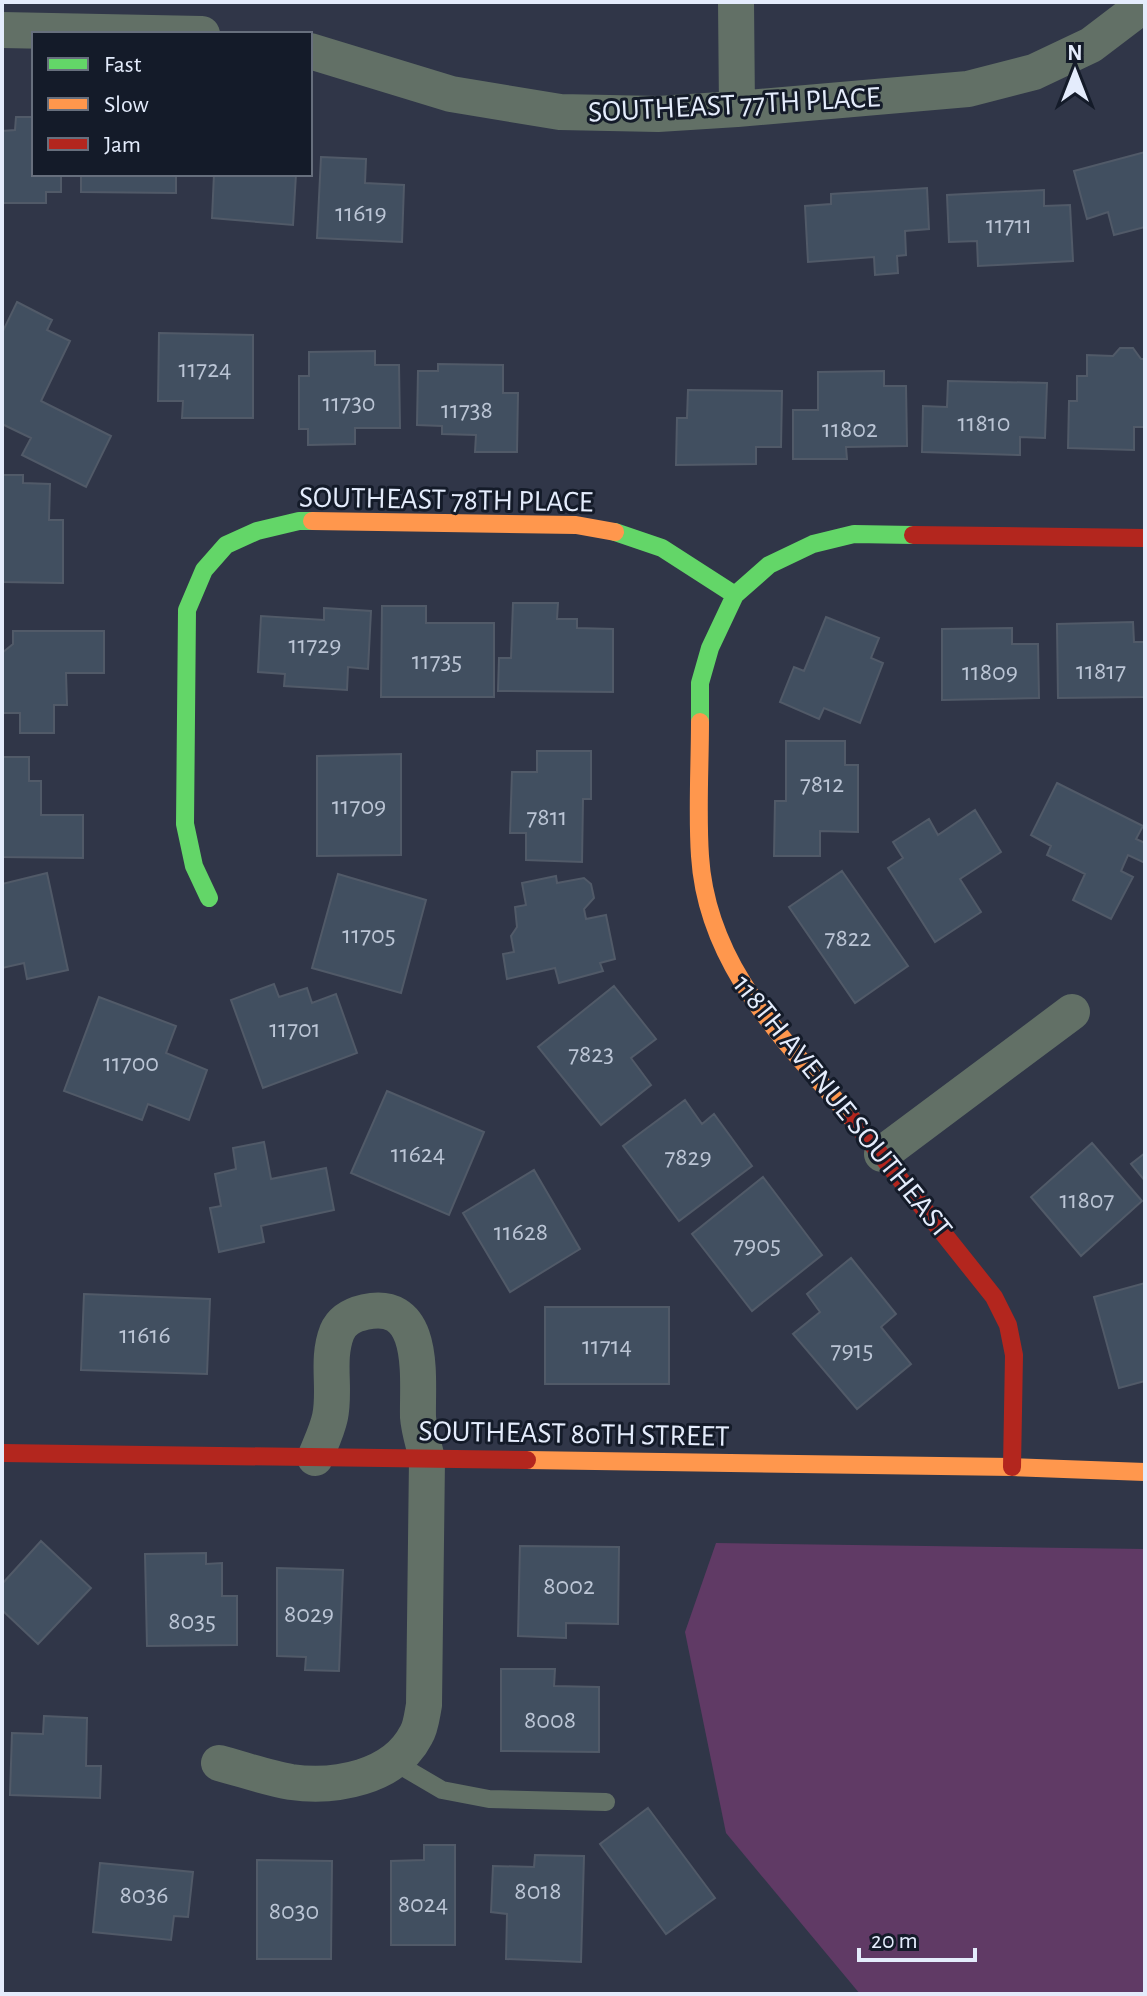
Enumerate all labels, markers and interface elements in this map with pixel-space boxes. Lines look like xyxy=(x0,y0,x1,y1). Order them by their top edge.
legend xyxy=(32,32,312,176)
north arrow xyxy=(1035,32,1115,112)
text: N xyxy=(1067,42,1083,64)
text: Fast xyxy=(104,53,142,77)
street label: SOUTHEAST 77TH PLACE xyxy=(587,82,881,128)
text: Slow xyxy=(104,93,149,117)
text: Jam xyxy=(104,133,141,157)
house number: 11619 xyxy=(335,200,387,226)
house number: 11711 xyxy=(986,212,1032,238)
house number: 11724 xyxy=(178,356,232,382)
house number: 11730 xyxy=(322,390,376,416)
house number: 11738 xyxy=(441,397,493,423)
house number: 11810 xyxy=(958,410,1010,436)
house number: 11802 xyxy=(822,416,878,442)
street label: SOUTHEAST 78TH PLACE xyxy=(299,482,593,518)
house number: 11729 xyxy=(289,632,341,658)
house number: 11735 xyxy=(412,648,462,674)
house number: 11817 xyxy=(1076,658,1126,684)
house number: 11809 xyxy=(962,659,1018,685)
house number: 7812 xyxy=(800,771,844,797)
house number: 11709 xyxy=(332,793,386,819)
house number: 7811 xyxy=(526,804,568,830)
house number: 11705 xyxy=(342,922,396,948)
house number: 7822 xyxy=(825,925,872,951)
street label: 118TH AVENUE SOUTHEAST xyxy=(727,969,958,1244)
house number: 11701 xyxy=(269,1016,321,1042)
house number: 7823 xyxy=(568,1041,614,1067)
house number: 11700 xyxy=(103,1050,159,1076)
house number: 11624 xyxy=(391,1141,445,1167)
house number: 7829 xyxy=(664,1144,712,1170)
house number: 11807 xyxy=(1060,1187,1115,1213)
house number: 11628 xyxy=(494,1219,548,1245)
house number: 7905 xyxy=(733,1232,781,1258)
house number: 11616 xyxy=(119,1322,171,1348)
house number: 11714 xyxy=(582,1333,632,1359)
house number: 7915 xyxy=(831,1337,873,1363)
street label: SOUTHEAST 80TH STREET xyxy=(418,1416,730,1452)
house number: 8002 xyxy=(543,1573,595,1599)
house number: 8029 xyxy=(284,1601,334,1627)
house number: 8035 xyxy=(168,1608,216,1634)
house number: 8008 xyxy=(524,1707,576,1733)
house number: 8018 xyxy=(514,1878,562,1904)
house number: 8036 xyxy=(120,1882,168,1908)
house number: 8024 xyxy=(398,1891,448,1917)
house number: 8030 xyxy=(269,1898,319,1924)
scale bar xyxy=(859,1912,975,1962)
text: 20 m xyxy=(871,1929,918,1953)

